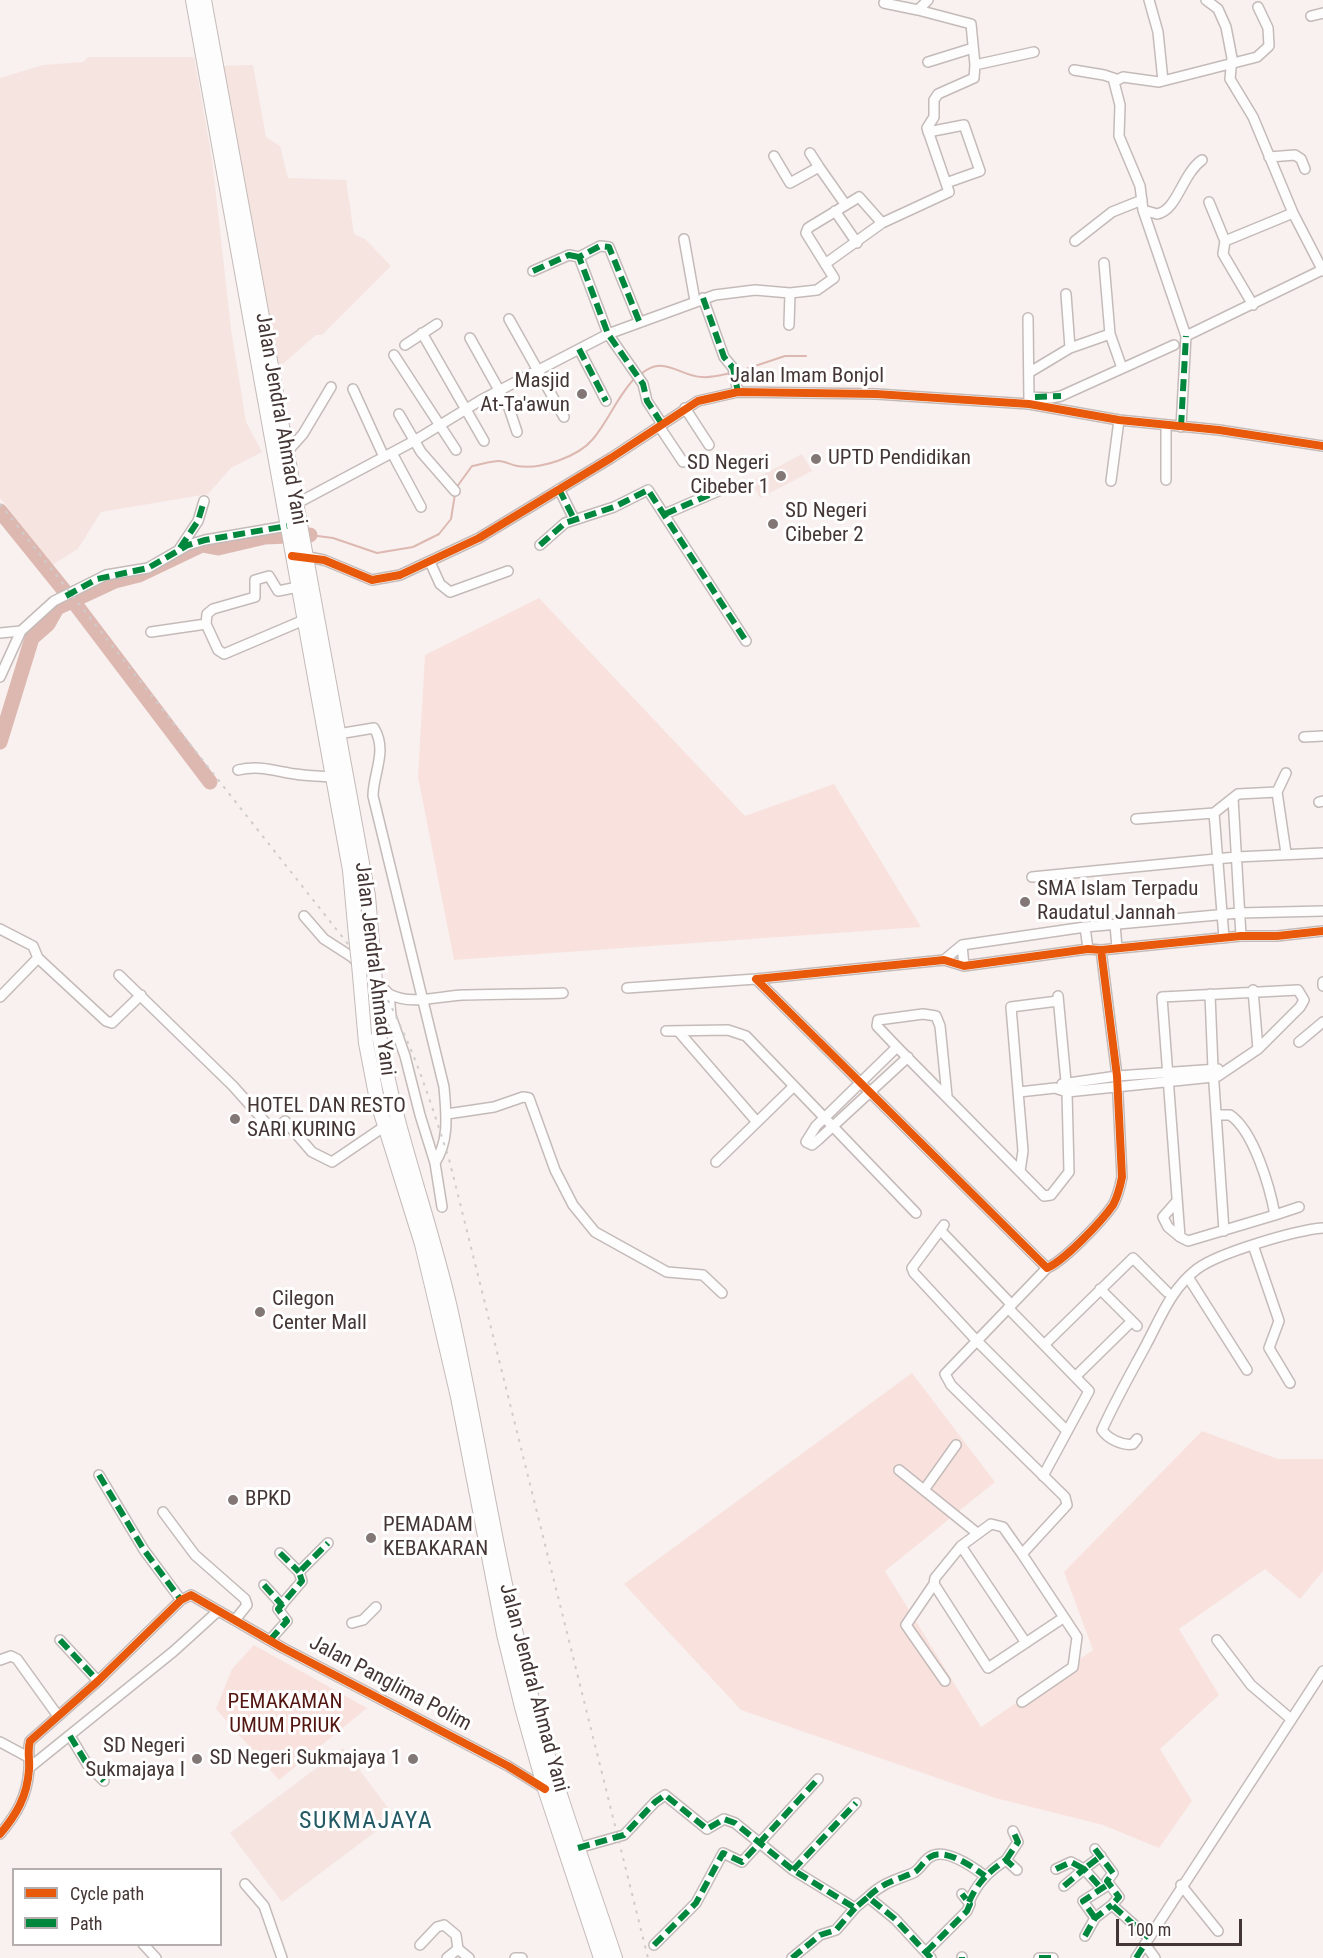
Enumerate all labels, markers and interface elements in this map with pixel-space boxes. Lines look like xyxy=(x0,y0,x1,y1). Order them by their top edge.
street label: Jalan Jendral Ahmad Yani xyxy=(249,311,311,527)
street label: Jalan Imam Bonjol xyxy=(730,364,884,390)
place label: Masjid At-Ta'awun xyxy=(480,369,570,419)
marker: Masjid At-Ta'awun xyxy=(575,387,589,401)
place label: UPTD Pendidikan xyxy=(828,446,971,472)
place label: SD Negeri Cibeber 1 xyxy=(687,451,769,501)
marker: UPTD Pendidikan xyxy=(809,452,823,466)
marker: SD Negeri Cibeber 1 xyxy=(774,469,788,483)
place label: SD Negeri Cibeber 2 xyxy=(785,499,867,549)
marker: SD Negeri Cibeber 2 xyxy=(766,517,780,531)
street label: Jalan Jendral Ahmad Yani xyxy=(348,861,400,1077)
place label: SMA Islam Terpadu Raudatul Jannah xyxy=(1037,877,1198,927)
marker: SMA Islam Terpadu Raudatul Jannah xyxy=(1018,895,1032,909)
place label: HOTEL DAN RESTO SARI KURING xyxy=(247,1094,406,1144)
marker: HOTEL DAN RESTO SARI KURING xyxy=(228,1112,242,1126)
place label: Cilegon Center Mall xyxy=(272,1287,367,1337)
marker: Cilegon Center Mall xyxy=(253,1305,267,1319)
place label: BPKD xyxy=(245,1487,292,1513)
marker: BPKD xyxy=(226,1493,240,1507)
place label: PEMADAM KEBAKARAN xyxy=(383,1513,488,1563)
marker: PEMADAM KEBAKARAN xyxy=(364,1531,378,1545)
street label: Jalan Jendral Ahmad Yani xyxy=(493,1581,573,1795)
street label: Jalan Panglima Polim xyxy=(305,1631,475,1737)
park label: PEMAKAMAN UMUM PRIUK xyxy=(228,1690,342,1740)
place label: SD Negeri Sukmajaya I xyxy=(85,1734,185,1784)
place label: SD Negeri Sukmajaya 1 xyxy=(209,1746,401,1772)
marker: SD Negeri Sukmajaya I xyxy=(190,1752,204,1766)
marker: SD Negeri Sukmajaya 1 xyxy=(406,1752,420,1766)
district label: SUKMAJAYA xyxy=(299,1808,433,1836)
legend xyxy=(12,1868,222,1946)
text: Cycle path xyxy=(70,1883,144,1904)
scale bar xyxy=(1119,1907,1245,1945)
text: Path xyxy=(70,1913,103,1934)
text: 100 m xyxy=(1127,1919,1171,1940)

